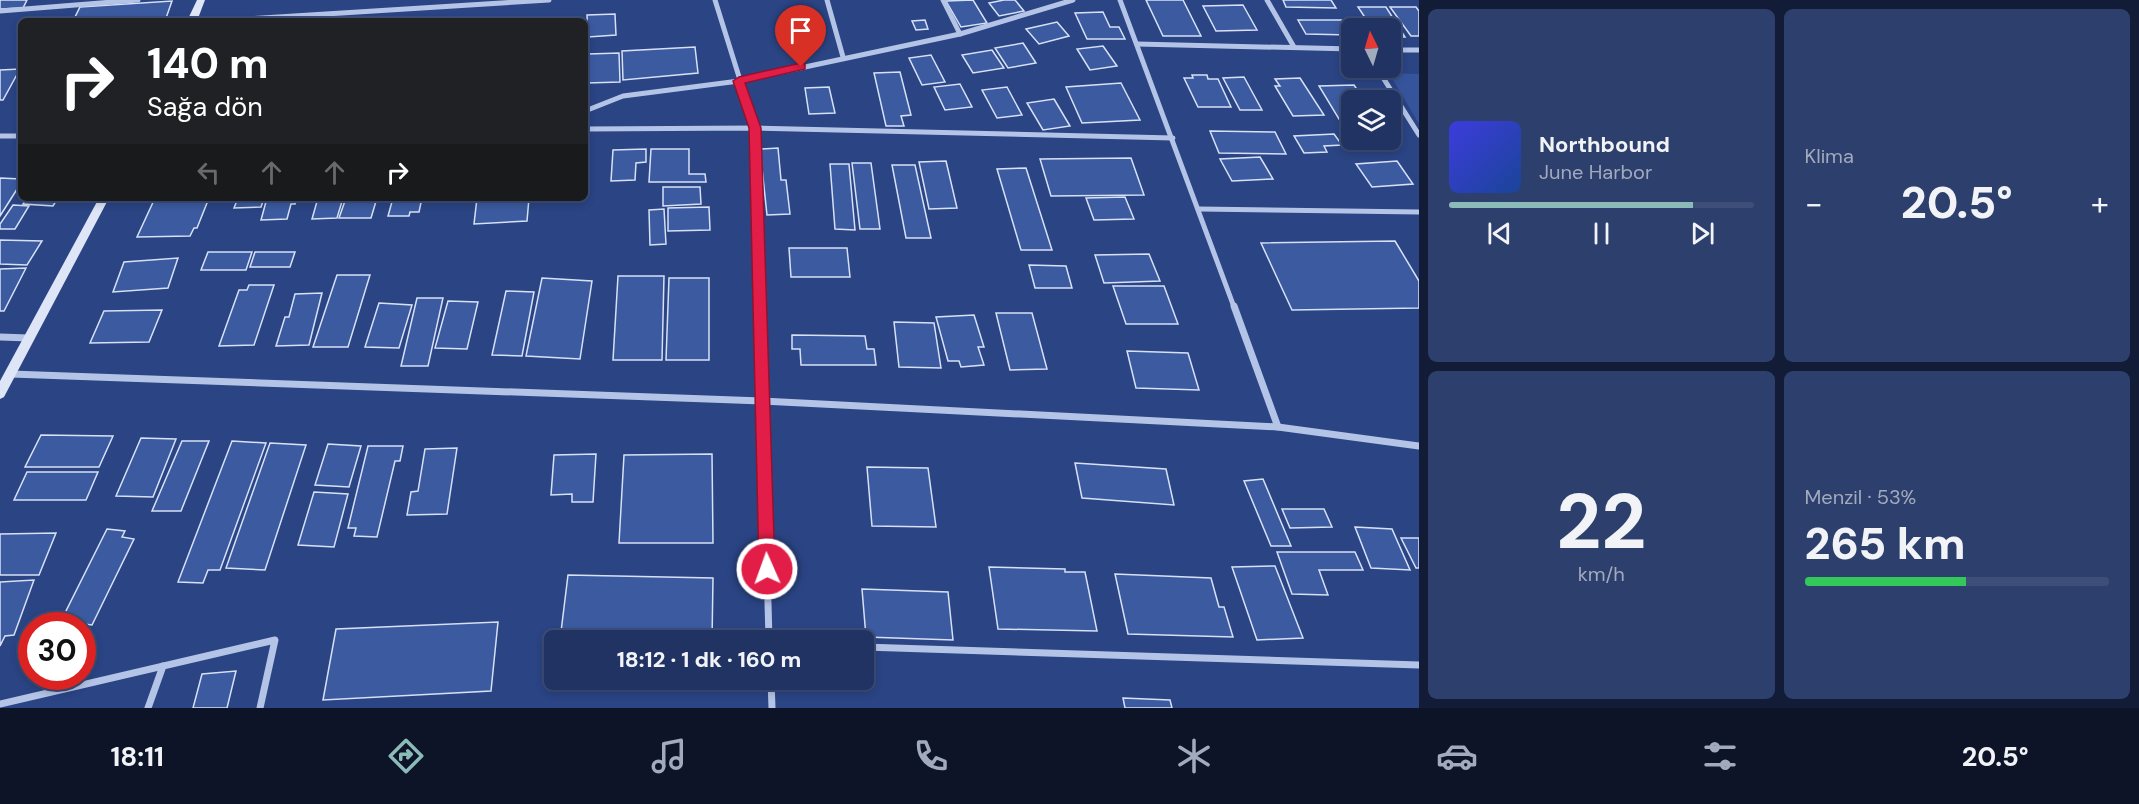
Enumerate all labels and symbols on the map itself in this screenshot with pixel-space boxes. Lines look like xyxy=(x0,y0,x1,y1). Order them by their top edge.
pin xyxy=(775,5,826,67)
north arrow xyxy=(1341,18,1401,78)
position arrow xyxy=(735,537,799,601)
speed limit sign: 30 xyxy=(18,612,96,690)

